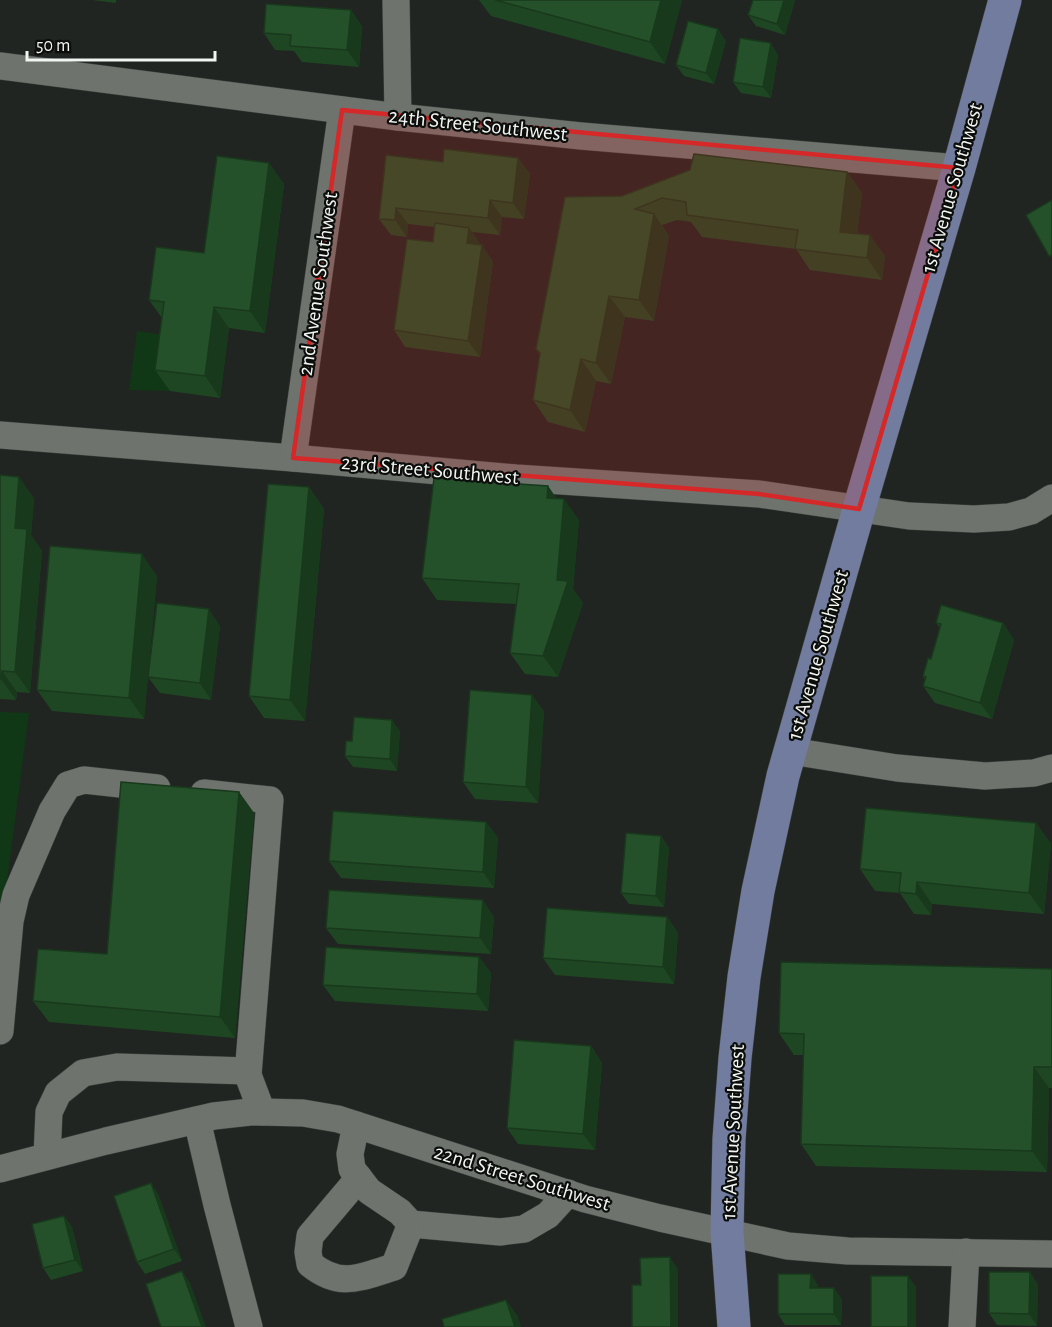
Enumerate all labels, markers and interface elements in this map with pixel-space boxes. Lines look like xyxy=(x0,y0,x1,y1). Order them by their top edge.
scale bar xyxy=(27,24,214,62)
text: 50 m xyxy=(36,37,70,55)
street label: 1st Avenue Southwest xyxy=(918,100,986,275)
street label: 24th Street Southwest xyxy=(388,105,569,145)
street label: 2nd Avenue Southwest xyxy=(295,191,341,377)
street label: 23rd Street Southwest xyxy=(340,452,520,488)
street label: 1st Avenue Southwest xyxy=(784,567,852,742)
street label: 1st Avenue Southwest xyxy=(718,1043,748,1220)
street label: 22nd Street Southwest xyxy=(431,1141,613,1215)

